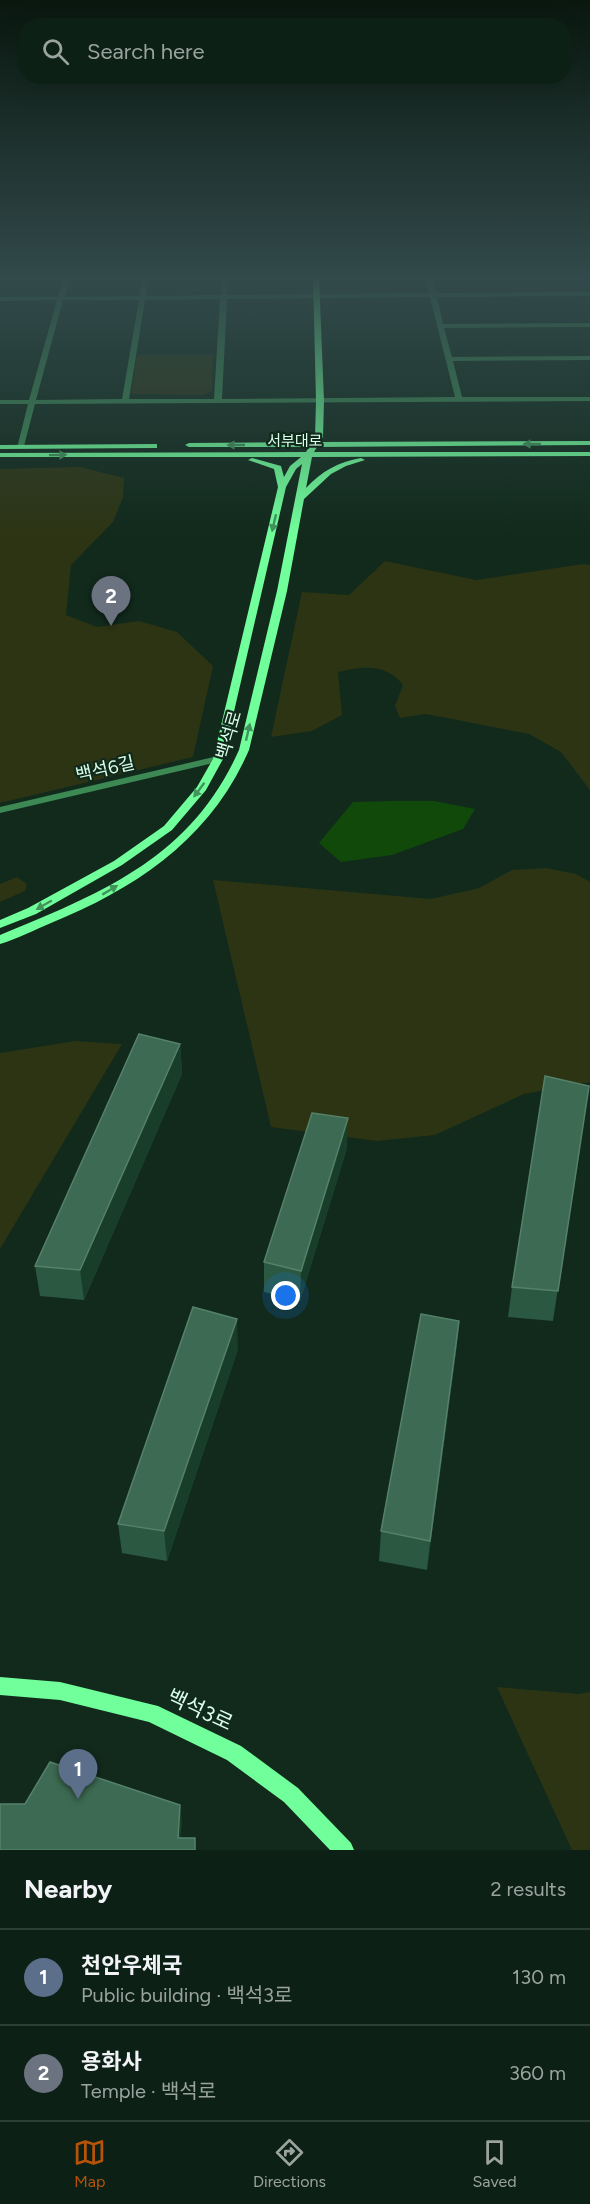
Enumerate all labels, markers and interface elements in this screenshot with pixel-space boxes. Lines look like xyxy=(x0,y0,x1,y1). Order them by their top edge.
search box xyxy=(18,18,572,84)
icon: search xyxy=(39,35,72,68)
text: Search here xyxy=(87,38,205,65)
street label: 서부대로 xyxy=(267,432,323,450)
one-way arrow xyxy=(522,439,541,449)
one-way arrow xyxy=(226,440,245,450)
one-way arrow xyxy=(49,450,68,460)
one-way arrow xyxy=(268,514,278,532)
pin: 2 xyxy=(92,576,130,626)
street label: 백석로 xyxy=(212,708,246,762)
one-way arrow xyxy=(243,723,253,741)
street label: 백석6길 xyxy=(73,752,137,786)
one-way arrow xyxy=(193,783,205,798)
one-way arrow xyxy=(102,885,119,896)
one-way arrow xyxy=(35,900,52,910)
your location xyxy=(271,1281,300,1310)
street label: 백석3로 xyxy=(163,1684,237,1736)
pin: 1 xyxy=(58,1750,98,1799)
text: Nearby xyxy=(24,1873,112,1905)
text: 2 results xyxy=(490,1877,566,1901)
text: 천안우체국 xyxy=(81,1952,182,1979)
text: 1 xyxy=(39,1965,48,1989)
text: 130 m xyxy=(512,1965,566,1989)
text: Public building · 백석3로 xyxy=(81,1983,292,2007)
text: 용화사 xyxy=(81,2048,142,2075)
text: 2 xyxy=(38,2061,49,2085)
text: 360 m xyxy=(509,2061,566,2085)
text: Temple · 백석로 xyxy=(81,2079,216,2103)
tab: Map xyxy=(73,2136,106,2191)
tab: Directions xyxy=(253,2136,326,2191)
tab: Saved xyxy=(473,2136,517,2191)

